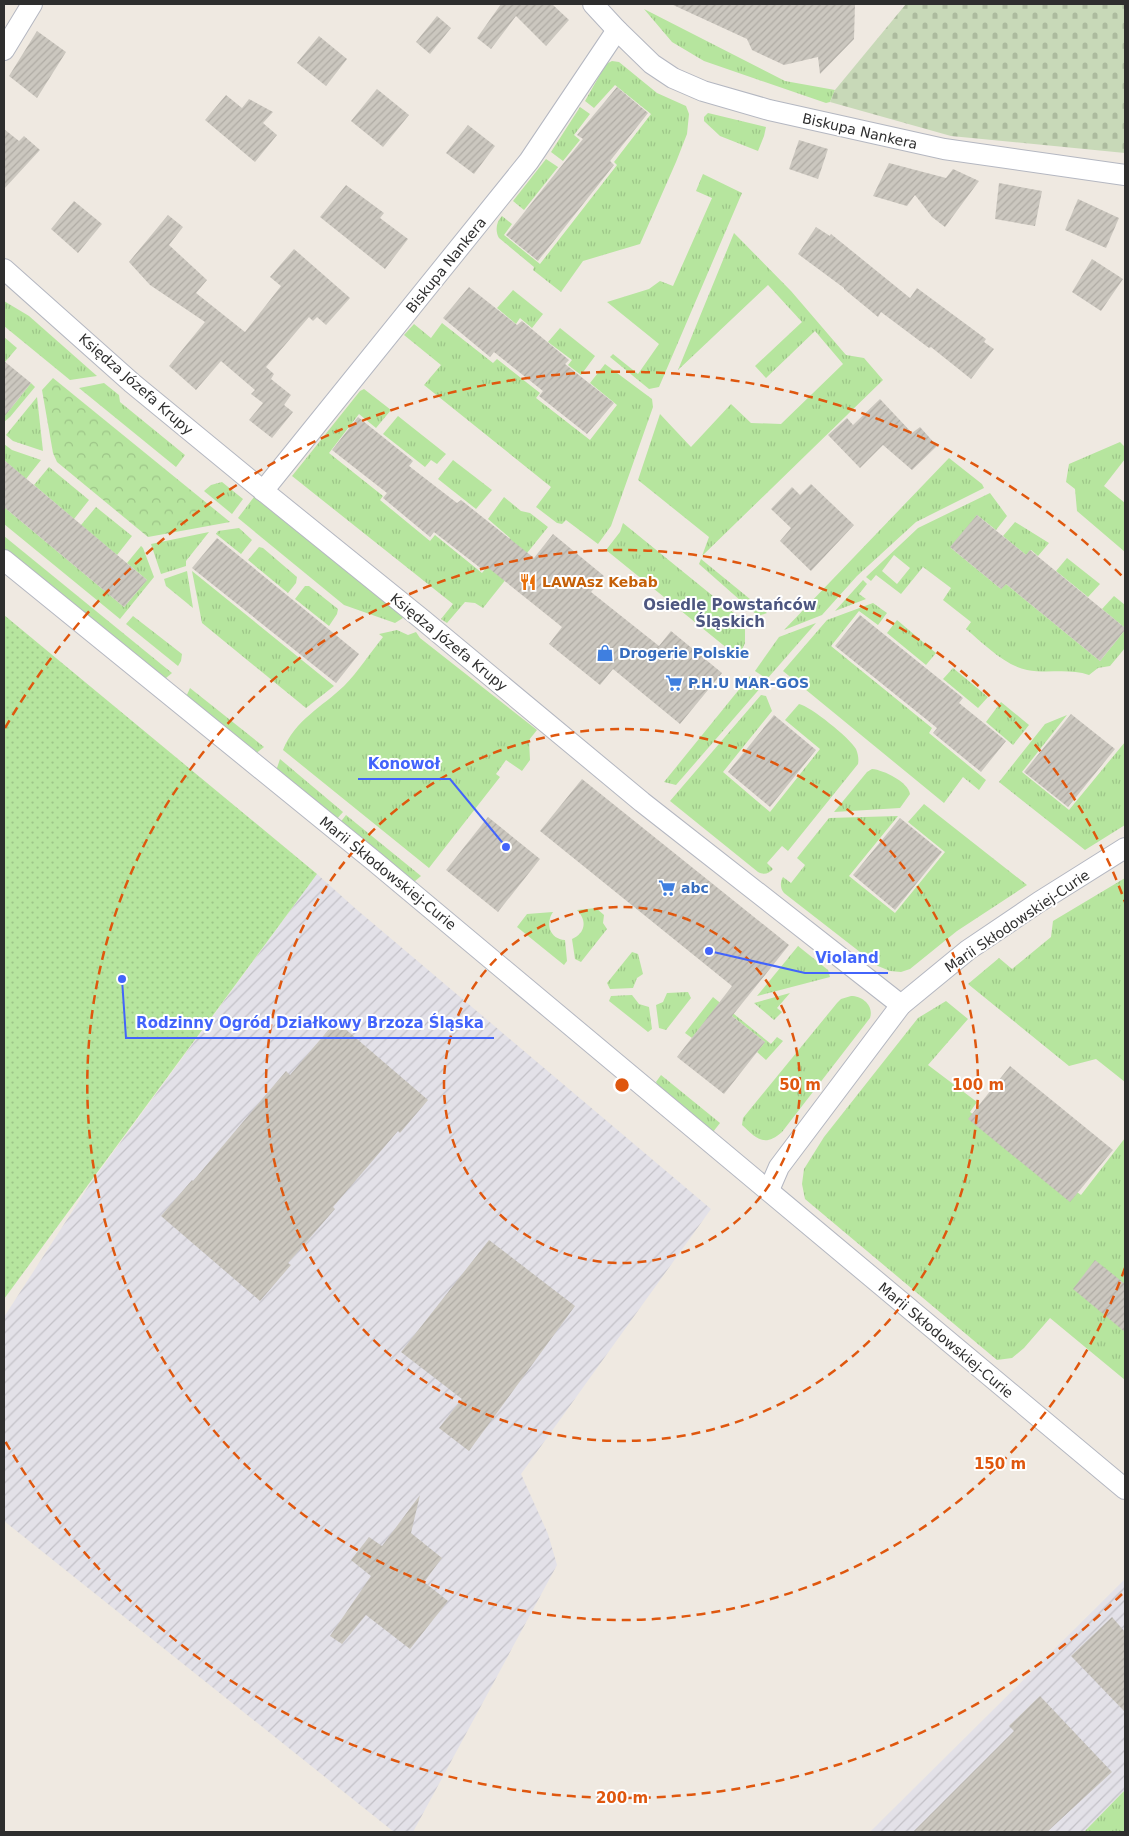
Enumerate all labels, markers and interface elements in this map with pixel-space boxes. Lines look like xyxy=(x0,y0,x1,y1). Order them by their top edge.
street label: Biskupa Nankera xyxy=(801,110,919,152)
street label: Biskupa Nankera xyxy=(403,214,489,316)
street label: Księdza Józefa Krupy xyxy=(76,330,196,438)
restaurant icon: LAWAsz Kebab xyxy=(518,572,538,592)
place label: LAWAsz Kebab xyxy=(542,574,658,590)
street label: Księdza Józefa Krupy xyxy=(387,590,511,694)
district label: Osiedle Powstańców Śląskich xyxy=(643,596,817,631)
shop icon: Drogerie Polskie xyxy=(595,643,615,663)
place label: Drogerie Polskie xyxy=(619,645,749,661)
supermarket icon: P.H.U MAR-GOS xyxy=(664,673,684,693)
place label: P.H.U MAR-GOS xyxy=(688,675,809,691)
callout: Konowoł xyxy=(358,749,450,779)
text: Konowoł xyxy=(368,755,441,773)
street label: Marii Skłodowskiej-Curie xyxy=(317,813,459,933)
street label: Marii Skłodowskiej-Curie xyxy=(942,867,1092,975)
supermarket icon: abc xyxy=(657,878,677,898)
place label: abc xyxy=(681,880,709,896)
callout: Violand xyxy=(805,943,888,973)
text: Violand xyxy=(815,949,879,967)
callout: Rodzinny Ogród Działkowy Brzoza Śląska xyxy=(126,1008,494,1038)
text: Rodzinny Ogród Działkowy Brzoza Śląska xyxy=(136,1013,484,1032)
centre of rings xyxy=(613,1076,631,1094)
text: 50 m xyxy=(779,1076,821,1094)
text: 100 m xyxy=(952,1076,1004,1094)
street label: Marii Skłodowskiej-Curie xyxy=(875,1279,1017,1401)
text: 150 m xyxy=(974,1455,1026,1473)
text: 200 m xyxy=(596,1789,648,1807)

